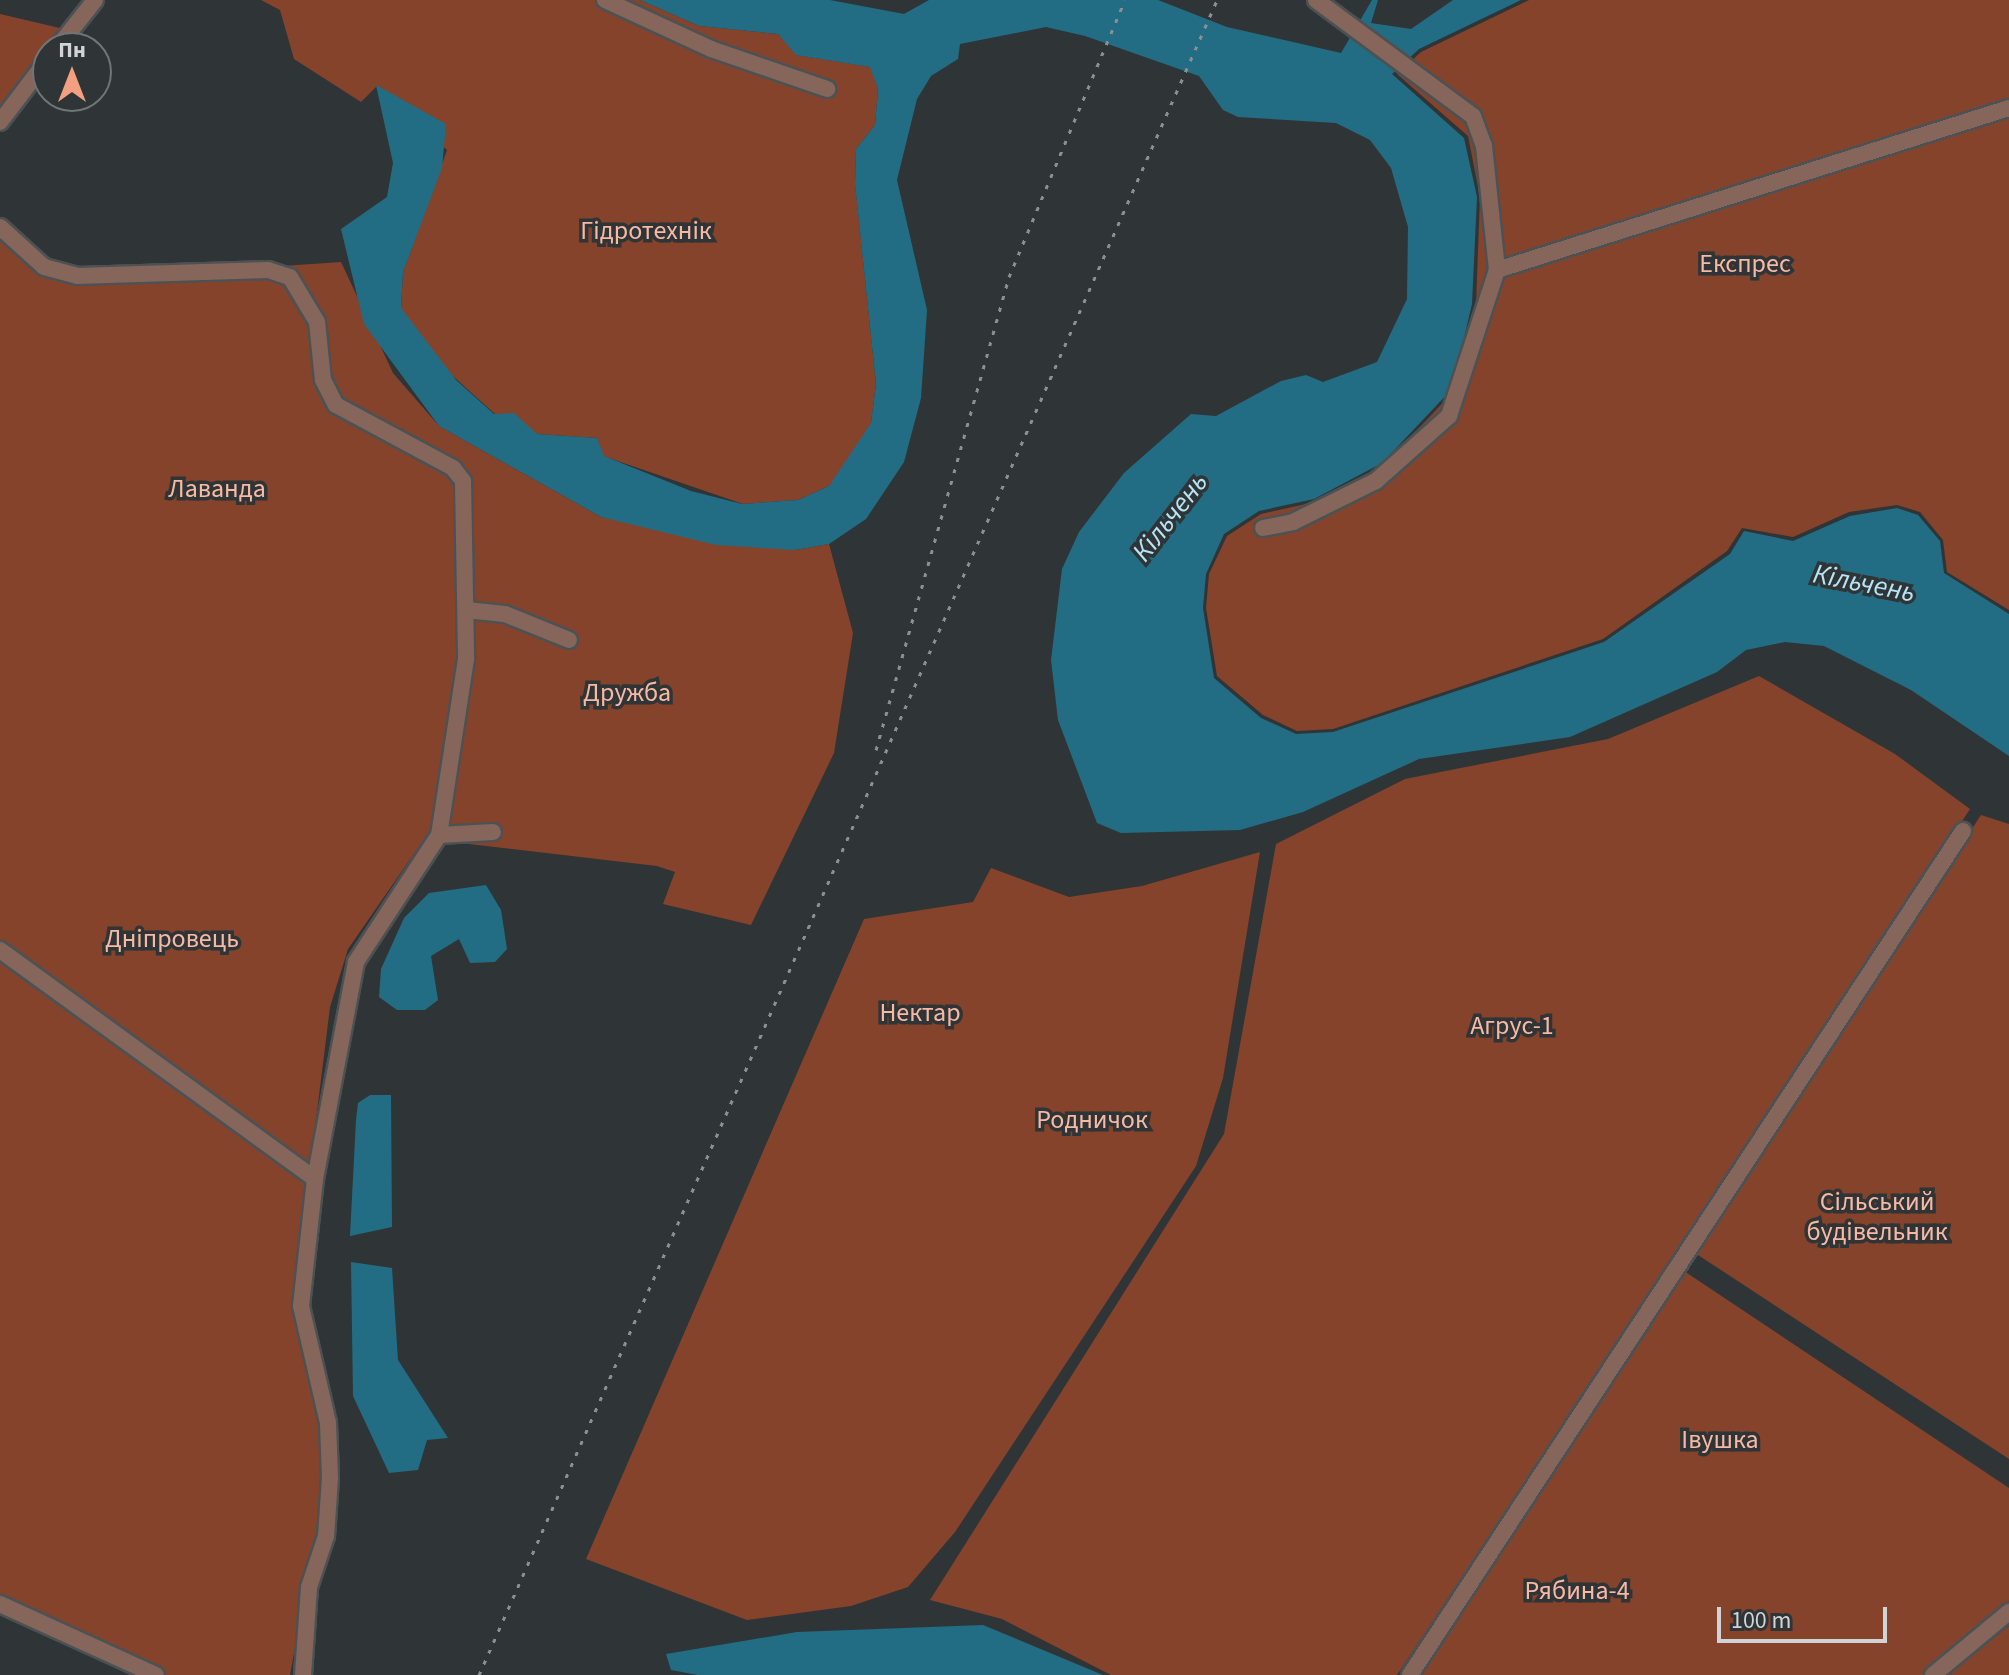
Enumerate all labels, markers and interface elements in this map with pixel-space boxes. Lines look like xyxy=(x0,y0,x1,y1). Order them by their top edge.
north arrow xyxy=(32,32,112,112)
text: Пн xyxy=(58,34,86,66)
park label: Гідротехнік xyxy=(580,215,712,247)
park label: Експрес xyxy=(1699,248,1791,280)
water label: Кільчень xyxy=(1125,466,1215,568)
park label: Лаванда xyxy=(168,473,266,505)
water label: Кільчень xyxy=(1810,557,1918,609)
park label: Дружба xyxy=(583,677,671,709)
park label: Дніпровець xyxy=(105,923,239,955)
park label: Нектар xyxy=(879,997,961,1029)
park label: Агрус-1 xyxy=(1470,1010,1554,1042)
park label: Родничок xyxy=(1036,1104,1148,1136)
park label: Сільський будівельник xyxy=(1806,1186,1948,1248)
park label: Івушка xyxy=(1681,1424,1759,1456)
park label: Рябина-4 xyxy=(1524,1575,1630,1607)
scale bar xyxy=(1721,1591,1891,1641)
text: 100 m xyxy=(1731,1603,1791,1638)

